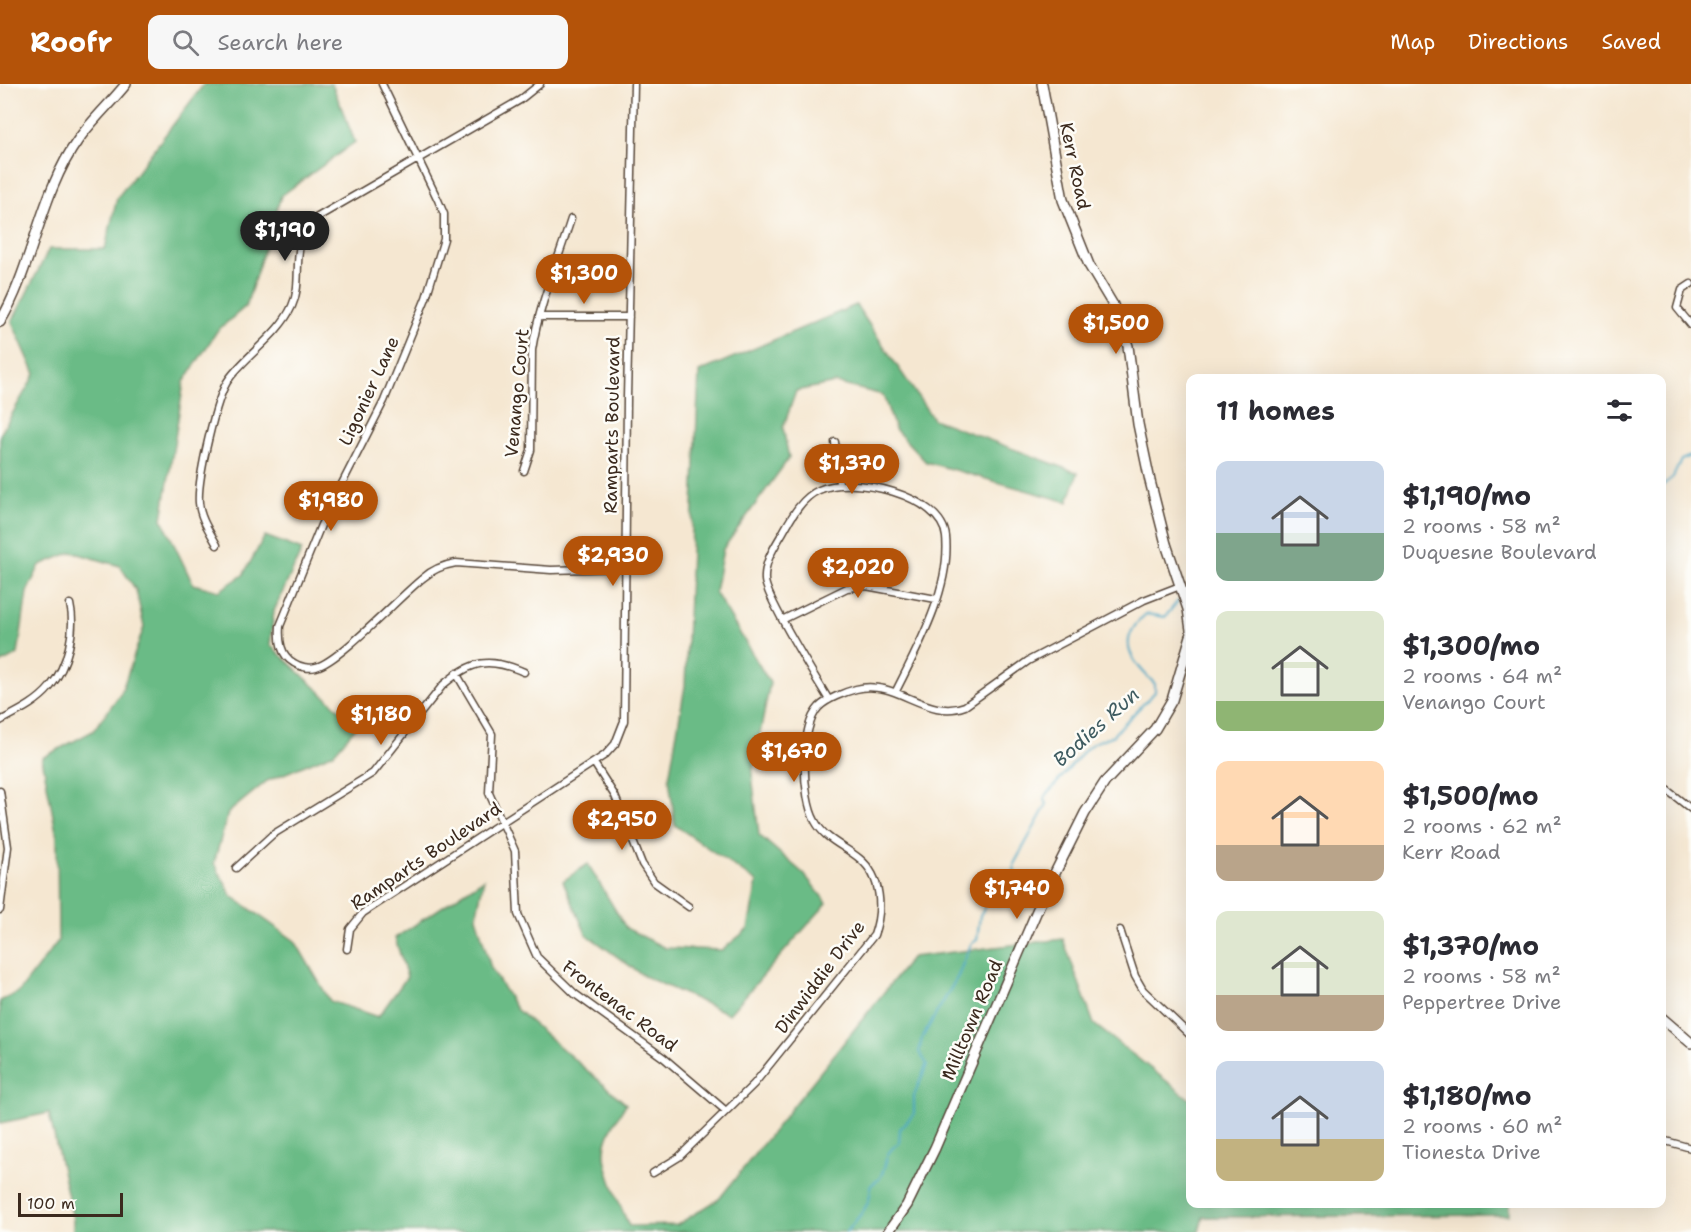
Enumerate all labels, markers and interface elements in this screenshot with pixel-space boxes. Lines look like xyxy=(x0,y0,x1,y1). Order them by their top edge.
search box xyxy=(148,15,568,69)
text: Roofr xyxy=(30,23,112,61)
icon: search xyxy=(169,26,202,59)
text: Search here xyxy=(217,28,343,57)
text: Map xyxy=(1390,28,1435,56)
text: Directions xyxy=(1468,28,1568,56)
text: Saved xyxy=(1601,28,1661,56)
street label: Kerr Road xyxy=(1054,120,1096,212)
pin: $1,190 xyxy=(236,211,334,262)
text: $1,190 xyxy=(254,217,316,243)
pin: $1,300 xyxy=(535,254,633,305)
text: $1,300 xyxy=(550,260,618,286)
pin: $1,500 xyxy=(1067,304,1165,355)
text: $1,500 xyxy=(1082,310,1150,336)
street label: Venango Court xyxy=(499,327,535,458)
street label: Ligonier Lane xyxy=(333,332,405,450)
street label: Ramparts Boulevard xyxy=(598,336,626,514)
text: 11 homes xyxy=(1216,393,1335,428)
icon: filters xyxy=(1603,394,1636,427)
pin: $1,370 xyxy=(803,444,901,495)
text: $1,370 xyxy=(818,450,886,476)
text: $1,190/mo xyxy=(1402,478,1531,513)
pin: $1,980 xyxy=(282,481,380,532)
icon: home xyxy=(1264,485,1336,557)
text: $1,980 xyxy=(298,487,364,513)
text: 2 rooms · 58 m² xyxy=(1402,513,1561,539)
pin: $2,930 xyxy=(564,536,662,587)
text: Duquesne Boulevard xyxy=(1402,539,1597,565)
text: $2,930 xyxy=(577,542,649,568)
pin: $2,020 xyxy=(809,548,907,599)
text: $2,020 xyxy=(822,554,894,580)
text: $1,300/mo xyxy=(1402,628,1540,663)
icon: home xyxy=(1264,635,1336,707)
text: 2 rooms · 64 m² xyxy=(1402,663,1562,689)
water label: Bodies Run xyxy=(1047,681,1145,773)
text: Venango Court xyxy=(1402,689,1546,715)
pin: $1,180 xyxy=(332,695,430,746)
text: $1,180 xyxy=(350,701,412,727)
pin: $1,670 xyxy=(745,732,843,783)
text: $1,670 xyxy=(761,738,828,764)
text: $1,500/mo xyxy=(1402,778,1539,813)
icon: home xyxy=(1264,785,1336,857)
street label: Ramparts Boulevard xyxy=(346,797,506,915)
pin: $2,950 xyxy=(573,800,671,851)
text: $2,950 xyxy=(587,806,657,832)
text: 2 rooms · 62 m² xyxy=(1402,813,1562,839)
text: Kerr Road xyxy=(1402,839,1500,865)
pin: $1,740 xyxy=(968,869,1066,920)
text: $1,740 xyxy=(984,875,1050,901)
street label: Dinwiddie Drive xyxy=(770,916,870,1038)
text: $1,370/mo xyxy=(1402,928,1539,963)
icon: home xyxy=(1264,935,1336,1007)
street label: Frontenac Road xyxy=(558,955,682,1057)
street label: Milltown Road xyxy=(936,956,1008,1084)
text: 2 rooms · 58 m² xyxy=(1402,963,1561,989)
text: Peppertree Drive xyxy=(1402,989,1561,1015)
text: $1,180/mo xyxy=(1402,1078,1532,1113)
icon: home xyxy=(1264,1085,1336,1157)
text: 2 rooms · 60 m² xyxy=(1402,1113,1562,1139)
text: Tionesta Drive xyxy=(1402,1139,1541,1165)
scale bar xyxy=(18,1190,123,1218)
text: 100 m xyxy=(27,1193,75,1214)

